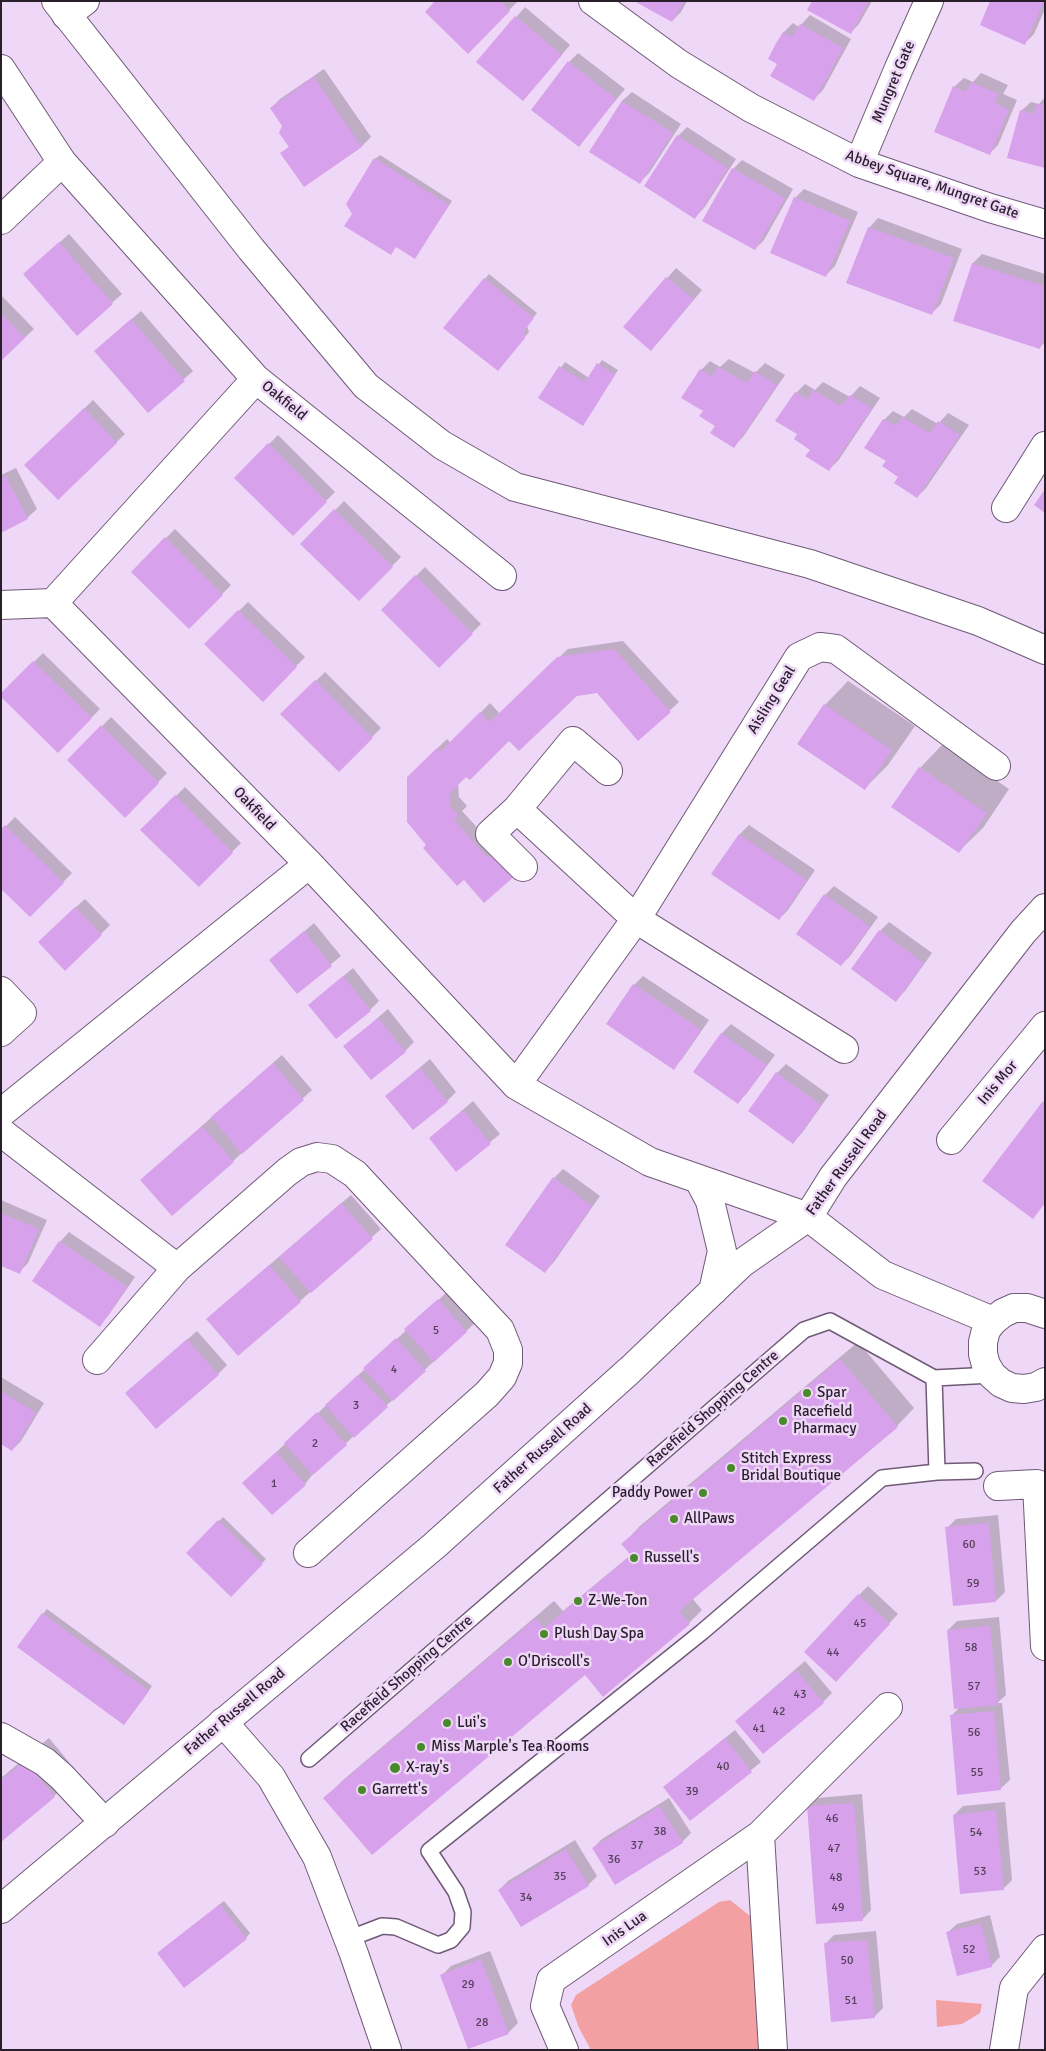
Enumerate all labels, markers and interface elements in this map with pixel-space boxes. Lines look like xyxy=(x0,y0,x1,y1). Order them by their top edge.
street label: Mungret Gate xyxy=(869,38,919,126)
street label: Abbey Square, Mungret Gate xyxy=(843,147,1021,223)
street label: Oakfield xyxy=(258,377,310,425)
street label: Aisling Geal xyxy=(744,663,800,737)
street label: Oakfield xyxy=(229,784,279,834)
street label: Inis Mor xyxy=(974,1057,1022,1109)
street label: Father Russell Road xyxy=(803,1107,891,1219)
house number: 5 xyxy=(433,1324,439,1338)
street label: Racefield Shopping Centre xyxy=(643,1347,783,1471)
house number: 4 xyxy=(391,1363,397,1377)
place label: Spar xyxy=(817,1384,846,1402)
marker: Spar xyxy=(801,1387,813,1399)
house number: 3 xyxy=(353,1399,359,1413)
street label: Father Russell Road xyxy=(490,1400,596,1498)
place label: Racefield Pharmacy xyxy=(793,1403,856,1438)
marker: Racefield Pharmacy xyxy=(777,1415,789,1427)
house number: 2 xyxy=(312,1437,318,1451)
place label: Stitch Express Bridal Boutique xyxy=(741,1450,841,1485)
marker: Stitch Express Bridal Boutique xyxy=(725,1462,737,1474)
house number: 1 xyxy=(271,1477,277,1491)
place label: Paddy Power xyxy=(612,1484,693,1502)
marker: Paddy Power xyxy=(697,1487,709,1499)
place label: AllPaws xyxy=(684,1510,735,1528)
marker: AllPaws xyxy=(668,1513,680,1525)
house number: 60 xyxy=(963,1538,975,1552)
place label: Russell's xyxy=(644,1549,699,1567)
marker: Russell's xyxy=(628,1552,640,1564)
house number: 59 xyxy=(967,1577,979,1591)
place label: Z-We-Ton xyxy=(588,1592,647,1610)
marker: Z-We-Ton xyxy=(572,1595,584,1607)
street label: Racefield Shopping Centre xyxy=(337,1612,477,1736)
house number: 45 xyxy=(854,1617,866,1631)
place label: Plush Day Spa xyxy=(554,1625,644,1643)
marker: Plush Day Spa xyxy=(538,1628,550,1640)
house number: 58 xyxy=(965,1641,977,1655)
house number: 44 xyxy=(827,1646,839,1660)
place label: O'Driscoll's xyxy=(518,1653,590,1671)
marker: O'Driscoll's xyxy=(502,1656,514,1668)
street label: Father Russell Road xyxy=(181,1665,289,1759)
house number: 57 xyxy=(968,1680,980,1694)
house number: 43 xyxy=(794,1688,806,1702)
house number: 42 xyxy=(773,1705,785,1719)
place label: Lui's xyxy=(457,1714,486,1732)
marker: Lui's xyxy=(441,1717,453,1729)
house number: 41 xyxy=(753,1722,765,1736)
house number: 56 xyxy=(968,1726,980,1740)
place label: Miss Marple's Tea Rooms xyxy=(431,1738,589,1756)
marker: Miss Marple's Tea Rooms xyxy=(415,1741,427,1753)
place label: X-ray's xyxy=(406,1759,449,1777)
house number: 40 xyxy=(717,1760,729,1774)
marker: X-ray's xyxy=(388,1761,402,1775)
house number: 55 xyxy=(971,1766,983,1780)
place label: Garrett's xyxy=(372,1781,428,1799)
marker: Garrett's xyxy=(356,1784,368,1796)
house number: 39 xyxy=(686,1785,698,1799)
house number: 46 xyxy=(826,1812,838,1826)
house number: 38 xyxy=(654,1825,666,1839)
house number: 54 xyxy=(970,1826,982,1840)
house number: 37 xyxy=(631,1839,643,1853)
house number: 47 xyxy=(828,1842,840,1856)
house number: 36 xyxy=(608,1853,620,1867)
house number: 53 xyxy=(974,1865,986,1879)
house number: 35 xyxy=(554,1870,566,1884)
house number: 48 xyxy=(830,1871,842,1885)
house number: 34 xyxy=(520,1891,532,1905)
house number: 49 xyxy=(832,1901,844,1915)
street label: Inis Lua xyxy=(599,1907,651,1951)
house number: 52 xyxy=(963,1943,975,1957)
house number: 50 xyxy=(841,1954,853,1968)
house number: 29 xyxy=(462,1978,474,1992)
house number: 51 xyxy=(845,1994,857,2008)
house number: 28 xyxy=(476,2016,488,2030)

